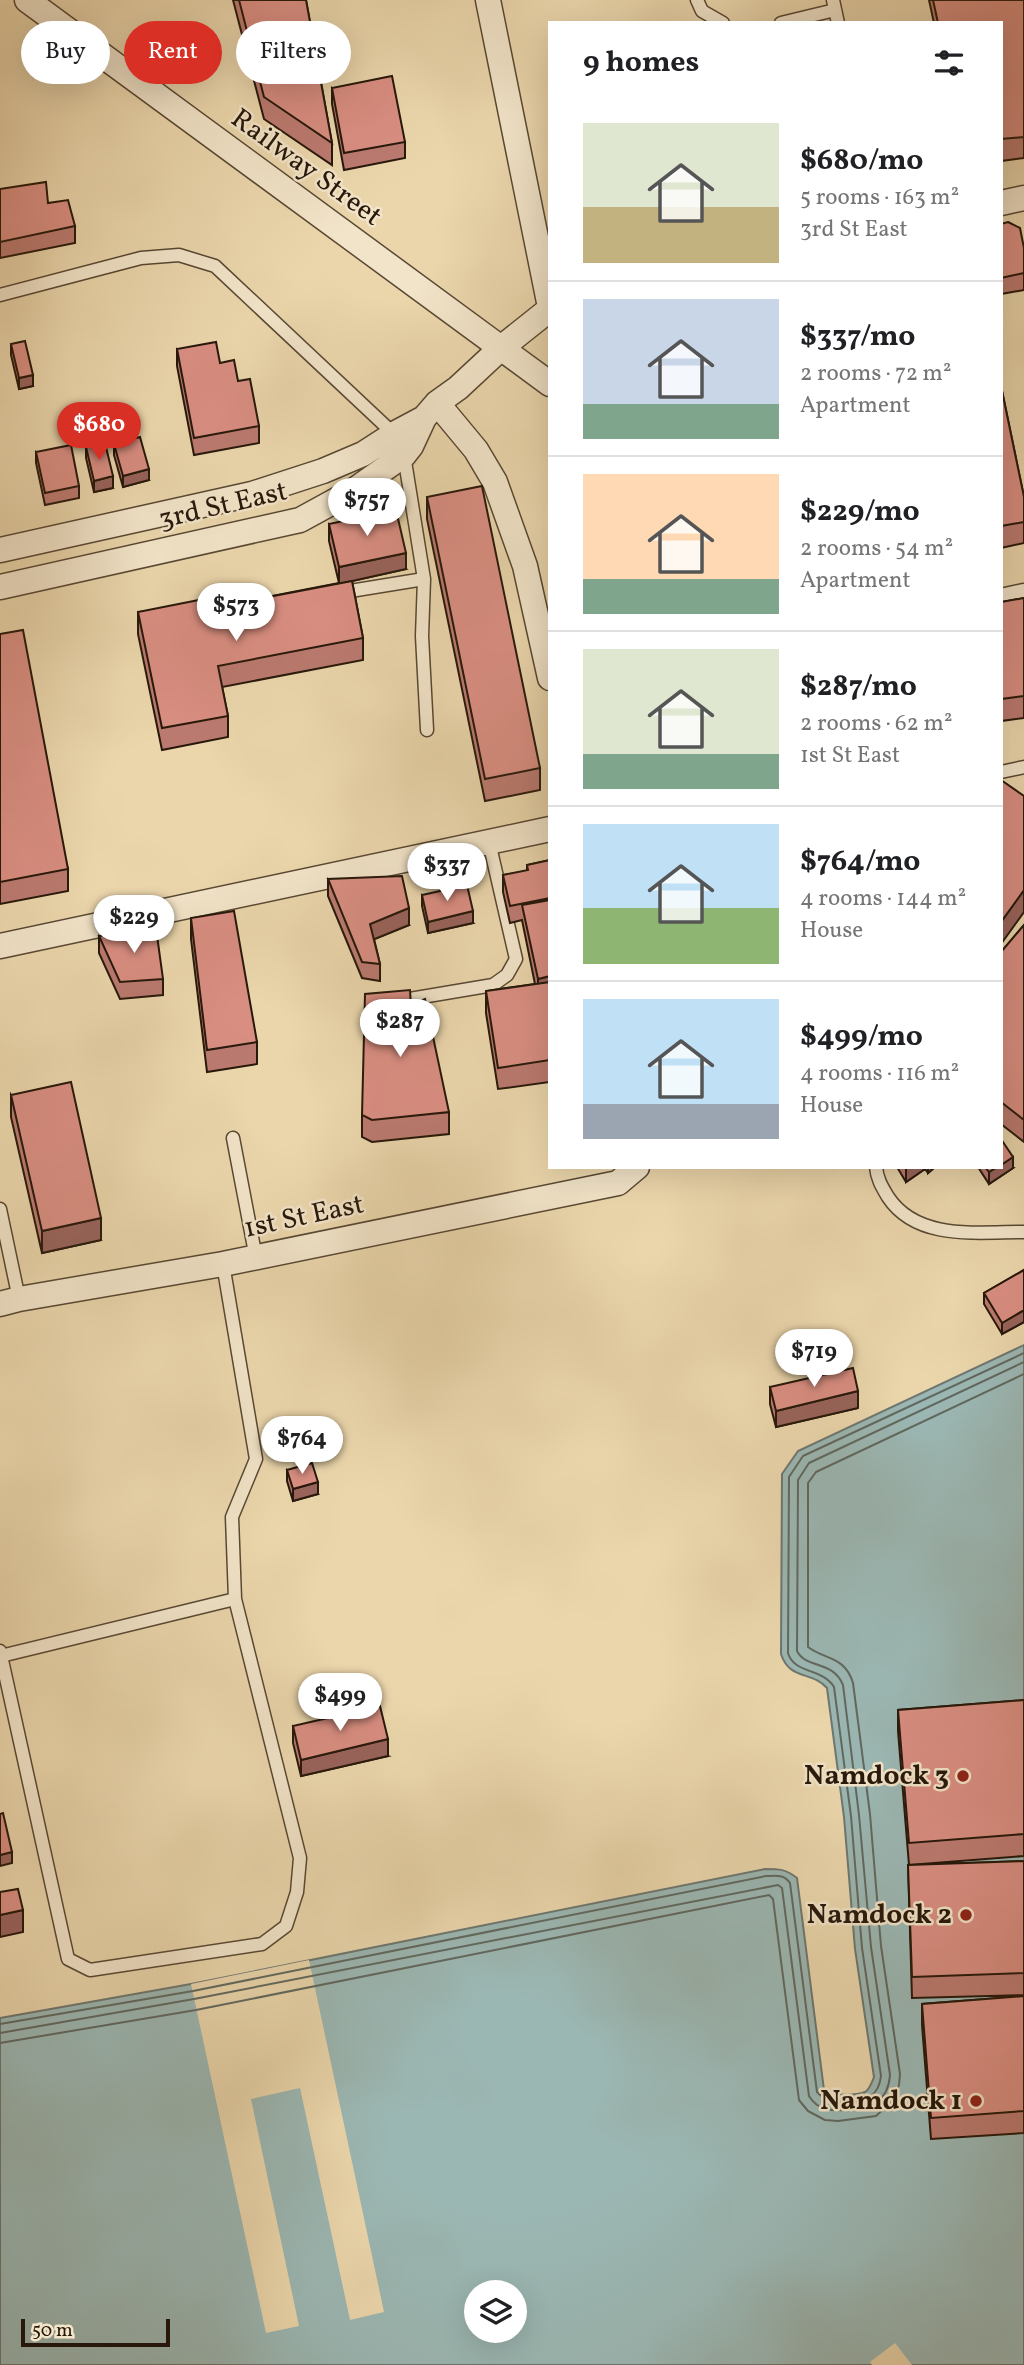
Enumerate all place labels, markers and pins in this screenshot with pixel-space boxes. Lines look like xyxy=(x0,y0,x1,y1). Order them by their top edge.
pin: $680 xyxy=(58,402,140,462)
pin: $757 xyxy=(326,478,408,538)
pin: $573 xyxy=(195,584,277,643)
pin: $337 xyxy=(406,844,488,903)
pin: $229 xyxy=(93,895,175,955)
pin: $287 xyxy=(359,1000,441,1059)
pin: $719 xyxy=(773,1330,855,1389)
pin: $764 xyxy=(261,1416,343,1476)
pin: $499 xyxy=(299,1674,381,1733)
place label: Namdock 3 xyxy=(804,1757,949,1796)
marker: Namdock 3 xyxy=(955,1768,971,1784)
place label: Namdock 2 xyxy=(807,1896,952,1935)
marker: Namdock 2 xyxy=(958,1907,974,1923)
place label: Namdock 1 xyxy=(820,2082,962,2121)
marker: Namdock 1 xyxy=(968,2093,984,2109)

